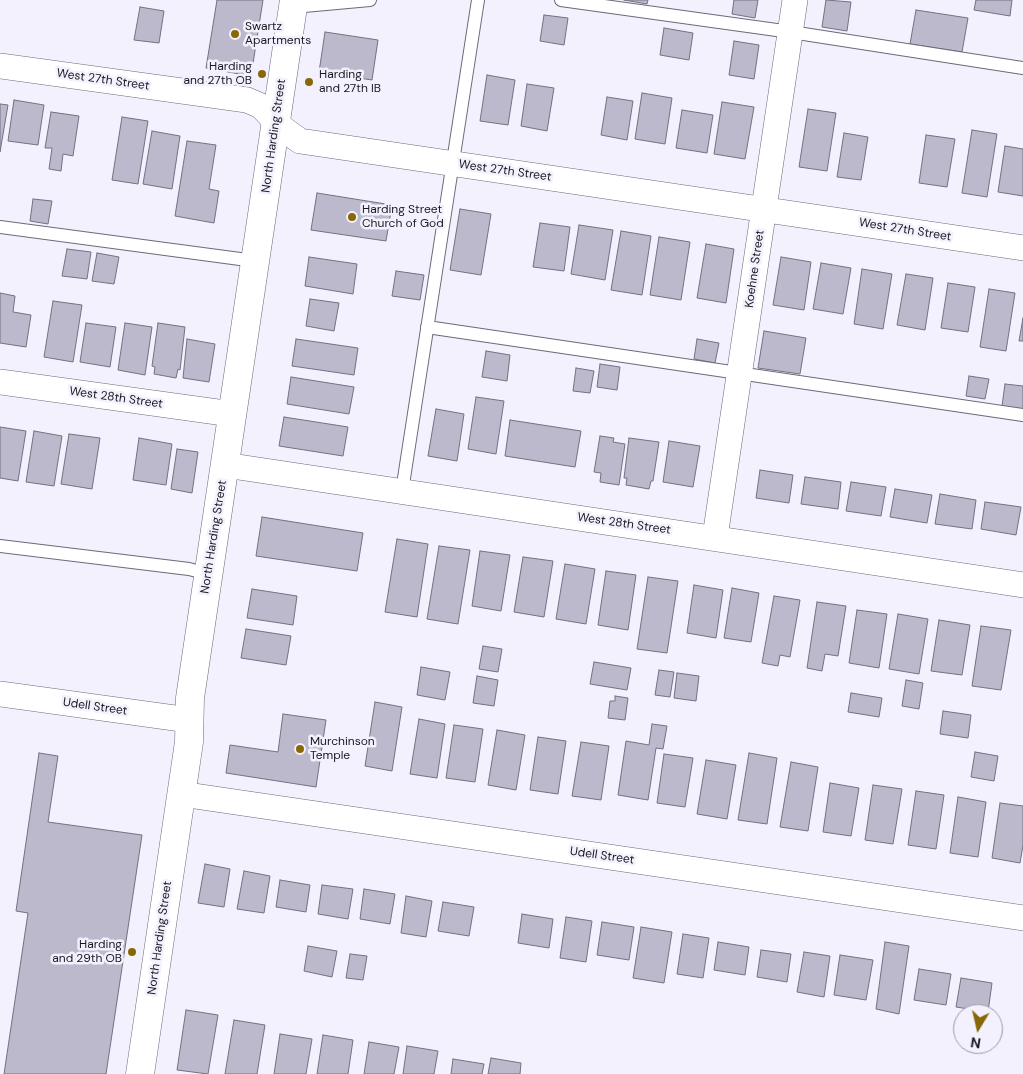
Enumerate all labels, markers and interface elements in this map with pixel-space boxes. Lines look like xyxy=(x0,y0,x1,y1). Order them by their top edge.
place label: Swartz Apartments xyxy=(245,20,311,48)
marker: Swartz Apartments xyxy=(229,28,241,40)
place label: Harding and 27th OB xyxy=(183,60,252,88)
street label: West 27th Street xyxy=(56,66,150,94)
marker: Harding and 27th OB xyxy=(256,68,268,80)
place label: Harding and 27th IB xyxy=(319,68,381,96)
marker: Harding and 27th IB xyxy=(303,76,315,88)
street label: North Harding Street xyxy=(259,78,289,194)
street label: West 27th Street xyxy=(458,157,552,185)
place label: Harding Street Church of God xyxy=(362,203,444,231)
marker: Harding Street Church of God xyxy=(346,211,358,223)
street label: West 27th Street xyxy=(858,216,952,244)
street label: Koehne Street xyxy=(742,229,768,309)
street label: West 28th Street xyxy=(68,384,164,412)
street label: North Harding Street xyxy=(198,479,230,595)
street label: West 28th Street xyxy=(576,510,672,538)
street label: Udell Street xyxy=(62,695,128,719)
place label: Murchinson Temple xyxy=(310,735,375,763)
marker: Murchinson Temple xyxy=(294,743,306,755)
street label: Udell Street xyxy=(569,844,635,868)
street label: North Harding Street xyxy=(145,880,175,996)
place label: Harding and 29th OB xyxy=(52,938,122,966)
marker: Harding and 29th OB xyxy=(126,946,138,958)
north arrow xyxy=(953,1004,1003,1054)
text: N xyxy=(969,1033,982,1053)

